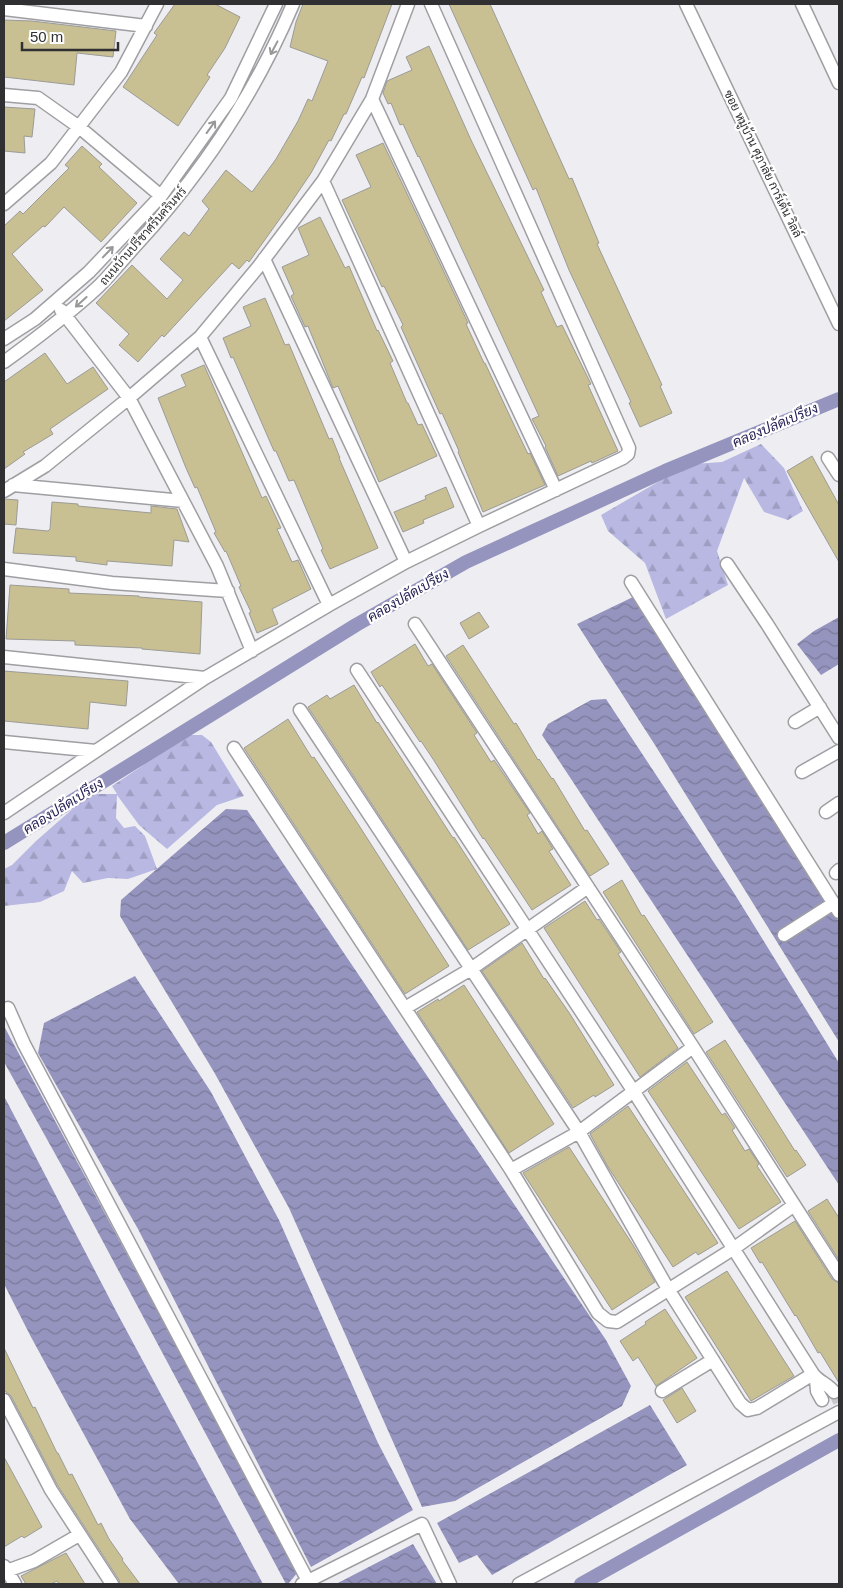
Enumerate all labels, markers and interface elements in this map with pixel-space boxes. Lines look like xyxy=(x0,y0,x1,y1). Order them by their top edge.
scale bar xyxy=(22,20,119,52)
text: 50 m xyxy=(30,28,63,45)
one-way arrow xyxy=(269,41,279,56)
street label: ซอย หมู่บ้าน ศุภาลัย การ์เด้น วิลล์ xyxy=(719,88,806,241)
one-way arrow xyxy=(206,120,216,134)
street label: ถนนบ้านปรีชาศรีนครินทร์ xyxy=(96,183,190,288)
one-way arrow xyxy=(102,246,114,258)
one-way arrow xyxy=(75,296,88,307)
water label: คลองปลัดเปรียง xyxy=(729,399,820,450)
water label: คลองปลัดเปรียง xyxy=(364,564,452,625)
water label: คลองปลัดเปรียง xyxy=(19,774,106,837)

